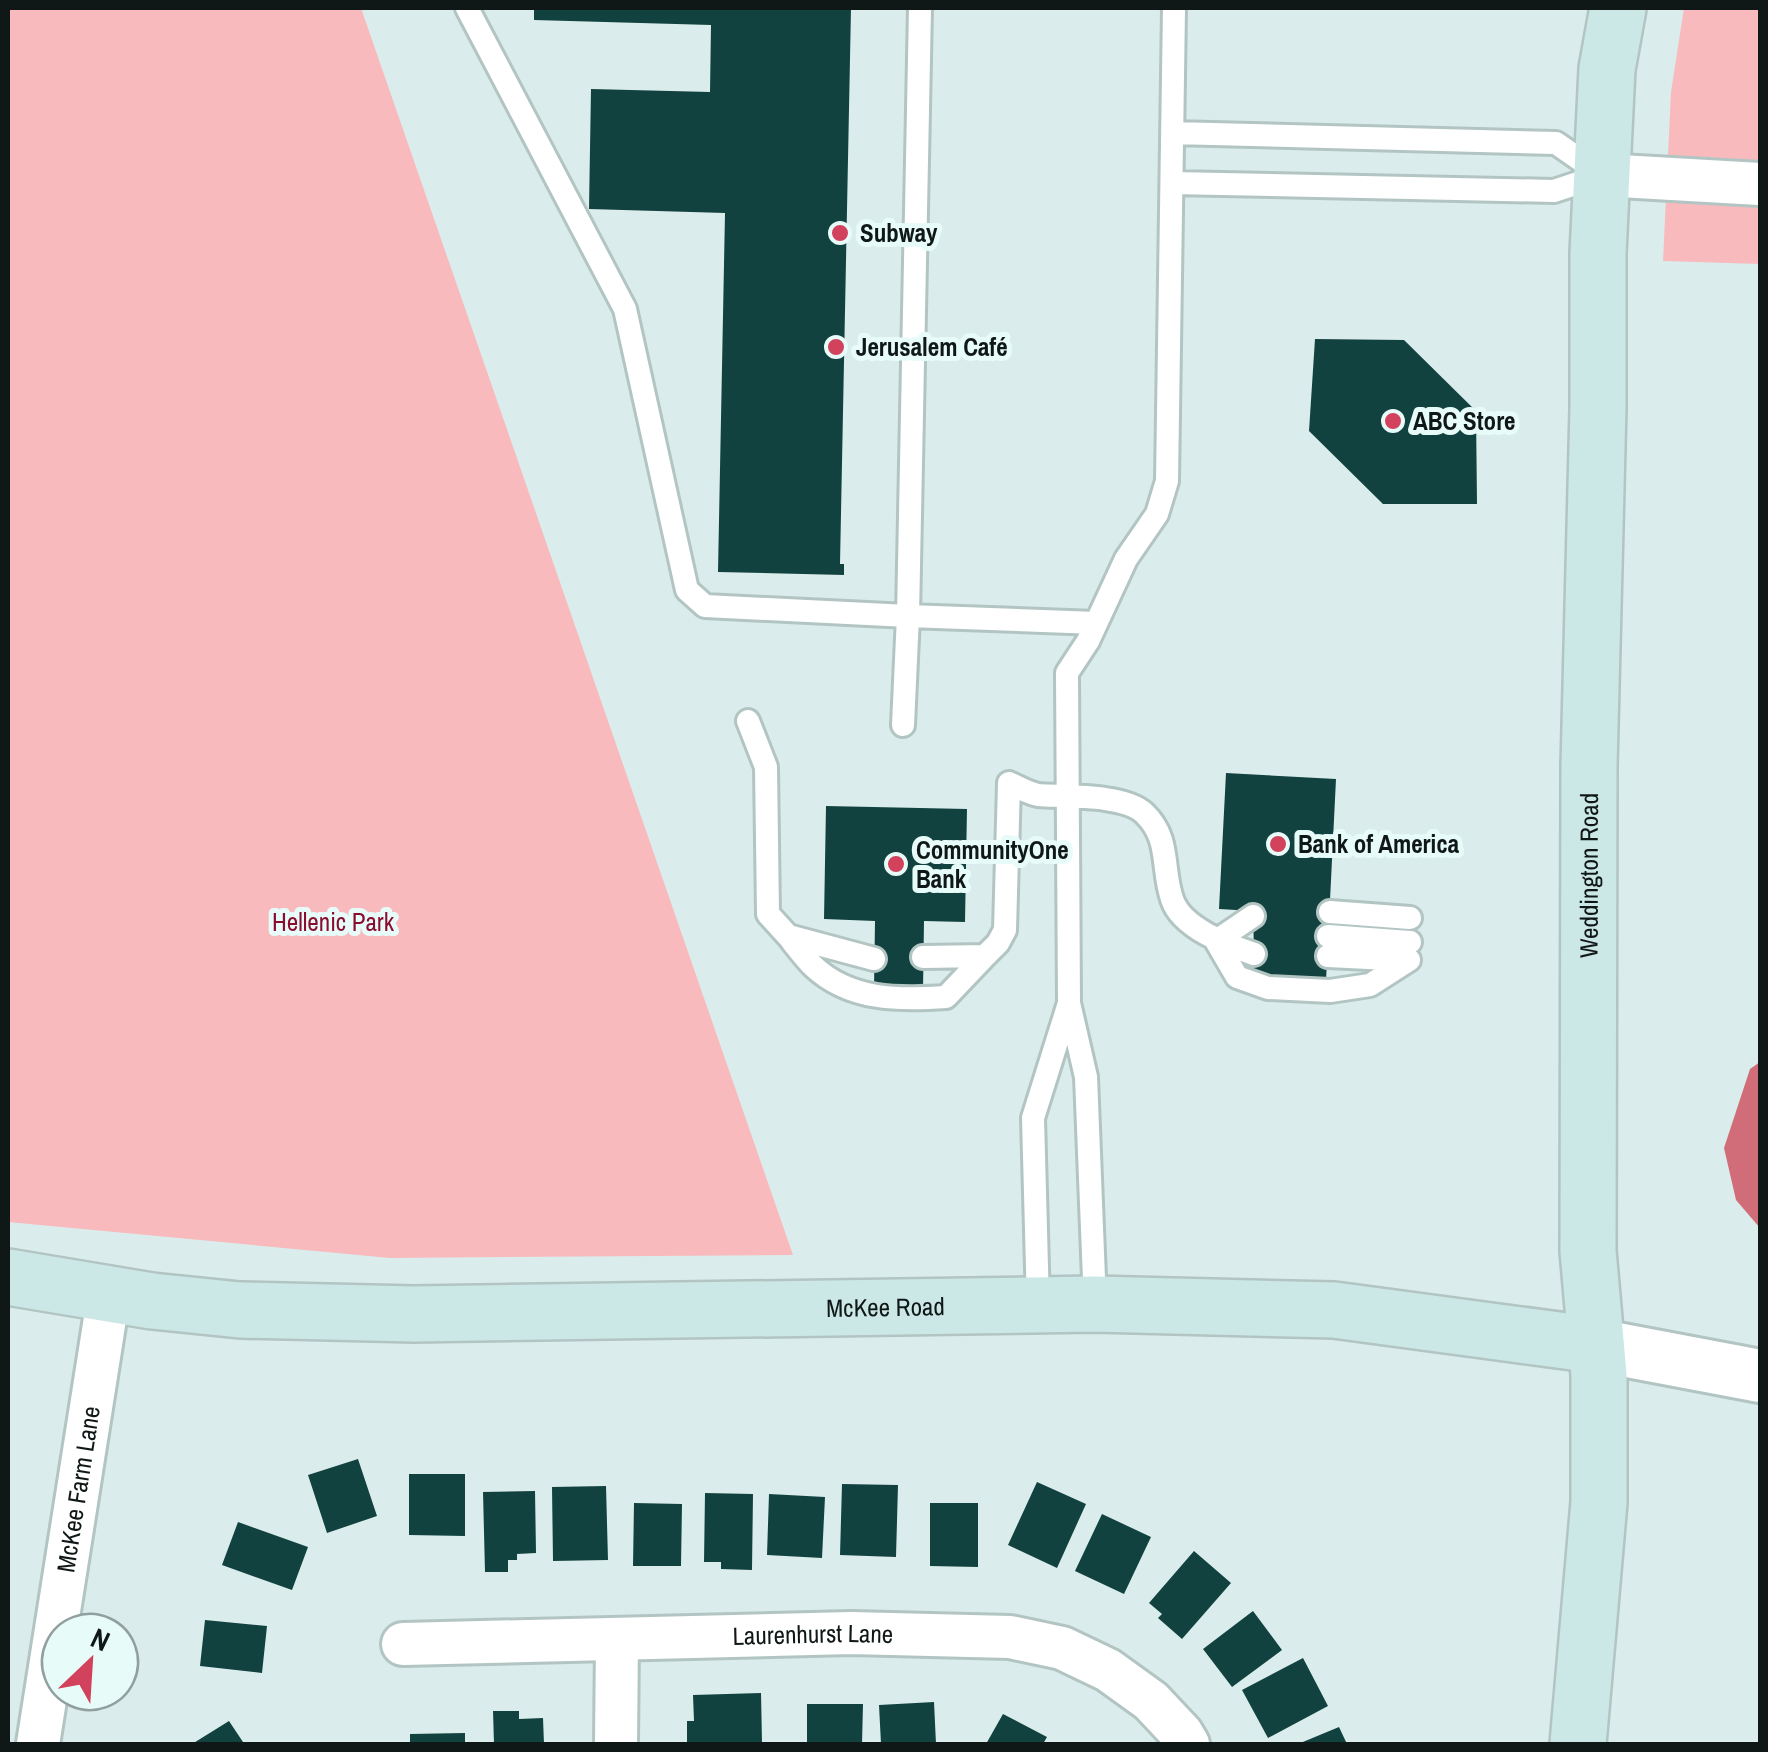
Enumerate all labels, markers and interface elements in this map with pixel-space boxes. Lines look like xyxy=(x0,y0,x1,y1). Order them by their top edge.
place label: Subway xyxy=(860,216,938,250)
marker: Subway xyxy=(829,222,851,244)
place label: Jerusalem Café xyxy=(856,330,1008,364)
marker: Jerusalem Café xyxy=(825,336,847,358)
place label: ABC Store xyxy=(1413,404,1516,438)
marker: ABC Store xyxy=(1382,410,1404,432)
street label: Weddington Road xyxy=(1572,793,1606,958)
place label: Bank of America xyxy=(1298,827,1460,861)
place label: CommunityOne Bank xyxy=(916,833,1069,896)
marker: Bank of America xyxy=(1267,833,1289,855)
marker: CommunityOne Bank xyxy=(885,853,907,875)
park label: Hellenic Park xyxy=(272,905,395,939)
street label: McKee Road xyxy=(826,1289,945,1325)
street label: McKee Farm Lane xyxy=(48,1404,108,1575)
north arrow xyxy=(40,1612,140,1712)
street label: Laurenhurst Lane xyxy=(732,1616,894,1653)
text: N xyxy=(85,1619,116,1660)

